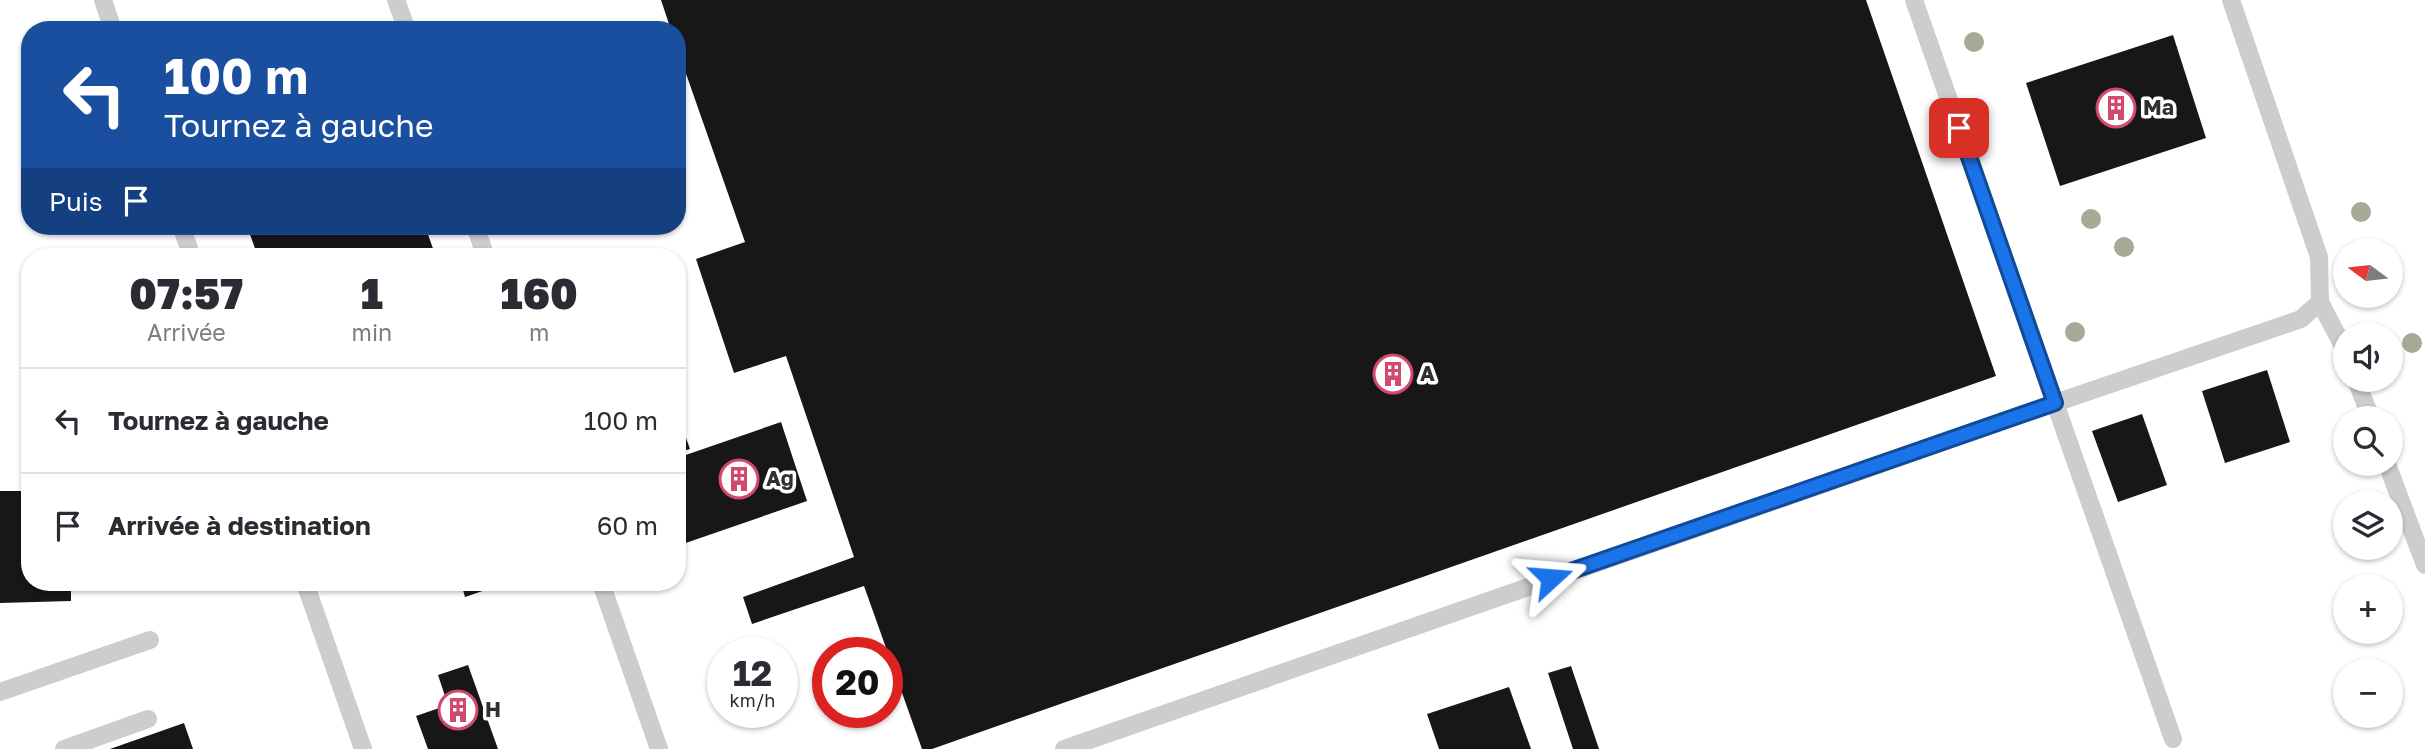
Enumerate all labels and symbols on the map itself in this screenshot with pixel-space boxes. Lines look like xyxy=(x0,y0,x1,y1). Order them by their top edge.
building icon: Ma xyxy=(2095,87,2137,129)
place label: Ma xyxy=(2143,94,2174,120)
pin xyxy=(1929,98,1989,158)
north arrow xyxy=(2333,238,2403,308)
building icon: A xyxy=(1372,353,1414,395)
place label: A xyxy=(1420,360,1435,386)
building icon: Ag xyxy=(718,458,760,500)
place label: Ag xyxy=(766,465,794,491)
position arrow xyxy=(1514,541,1588,615)
speed limit sign: 20 xyxy=(812,637,903,728)
building icon: H xyxy=(437,689,479,731)
place label: H xyxy=(485,696,501,722)

